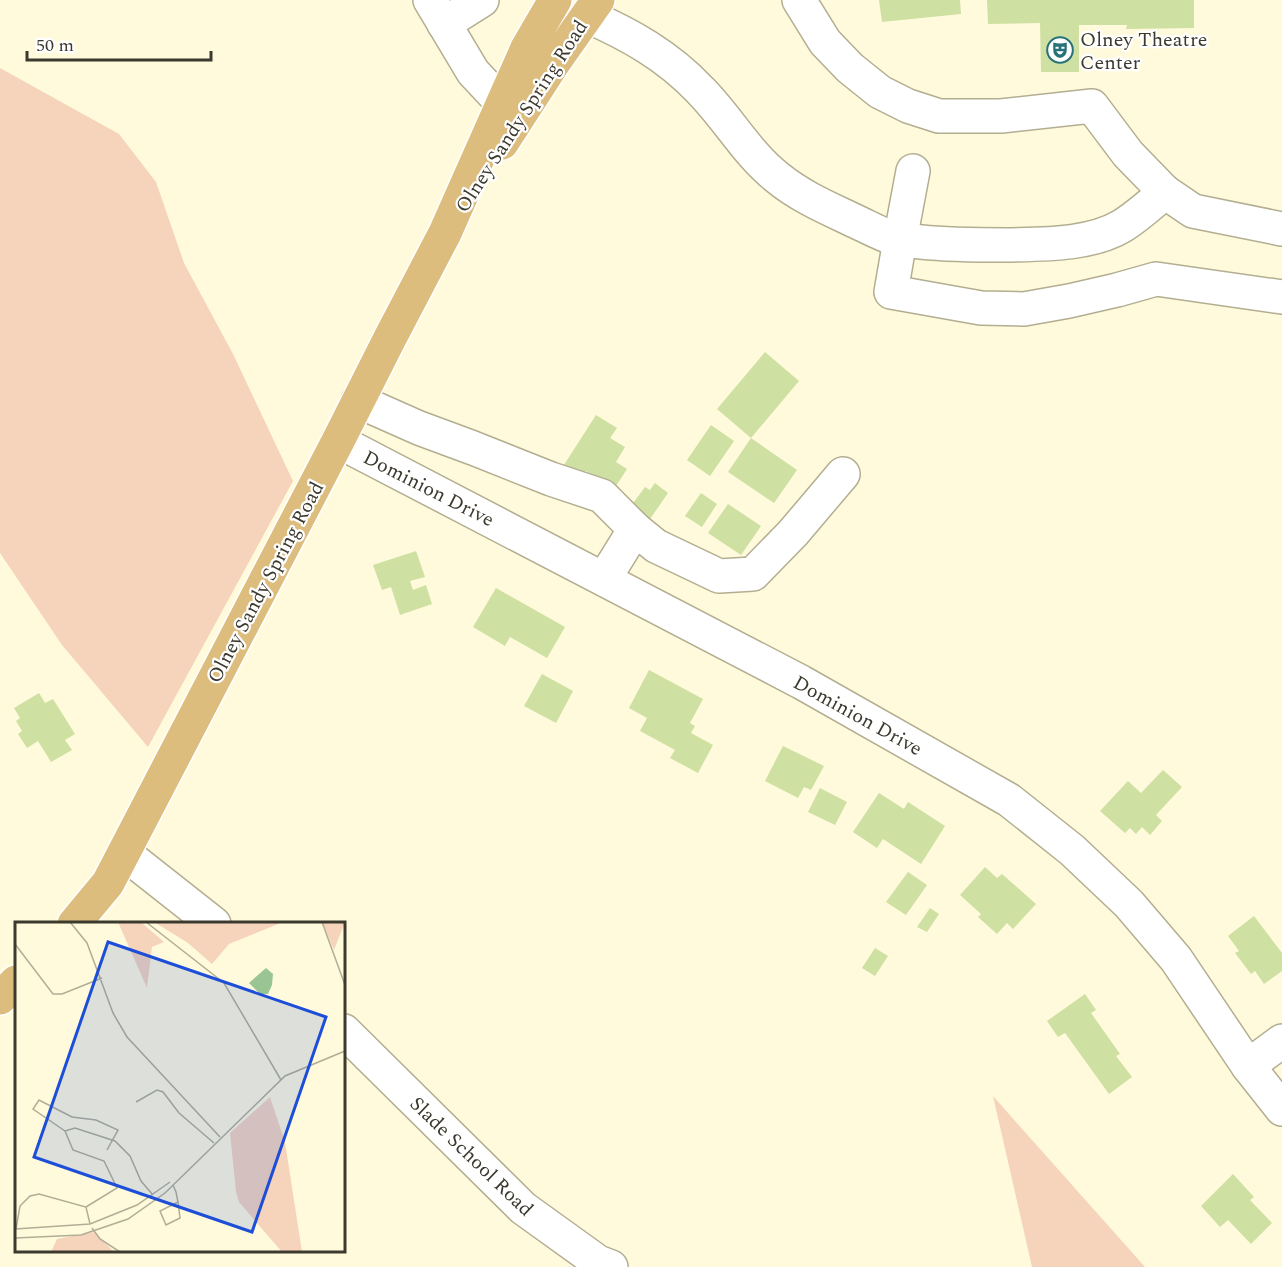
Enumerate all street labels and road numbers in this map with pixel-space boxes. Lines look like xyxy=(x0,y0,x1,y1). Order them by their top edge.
street label: Olney Sandy Spring Road xyxy=(448,14,596,219)
street label: Dominion Drive xyxy=(358,443,499,535)
street label: Olney Sandy Spring Road xyxy=(200,476,332,689)
street label: Dominion Drive xyxy=(787,668,928,764)
street label: Slade School Road xyxy=(403,1090,540,1224)

